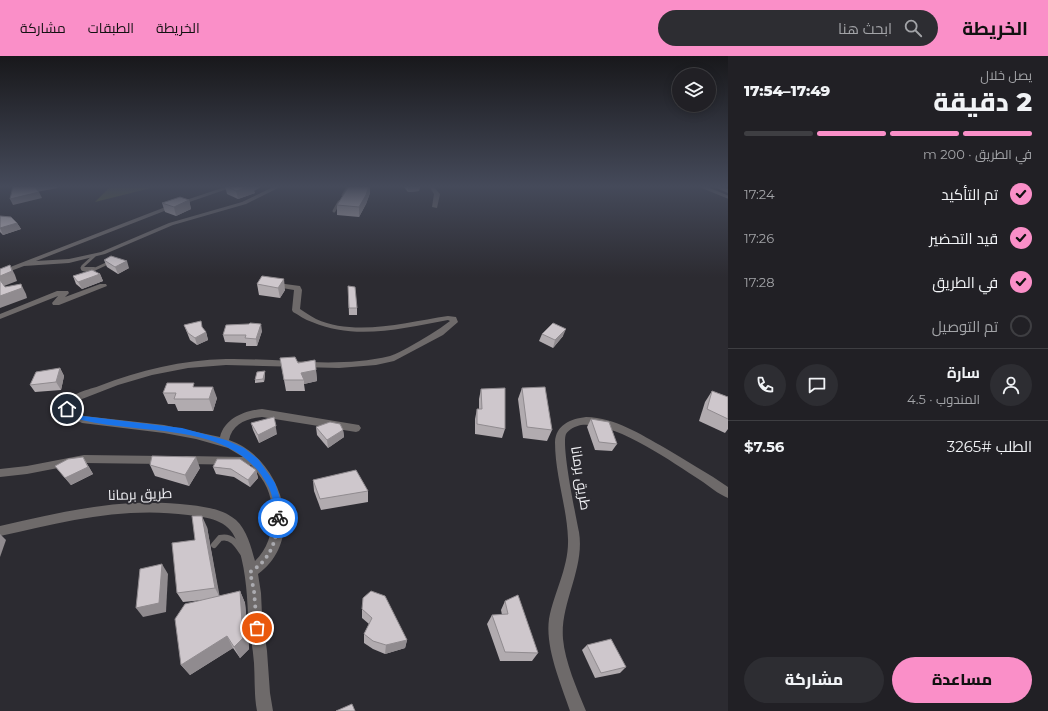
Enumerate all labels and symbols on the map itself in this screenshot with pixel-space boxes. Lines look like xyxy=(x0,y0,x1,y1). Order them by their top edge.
pin xyxy=(50,392,84,426)
street label: طريق برمانا xyxy=(567,445,595,511)
street label: طريق برمانا xyxy=(107,484,173,504)
courier xyxy=(258,498,298,538)
pin xyxy=(240,611,274,645)

